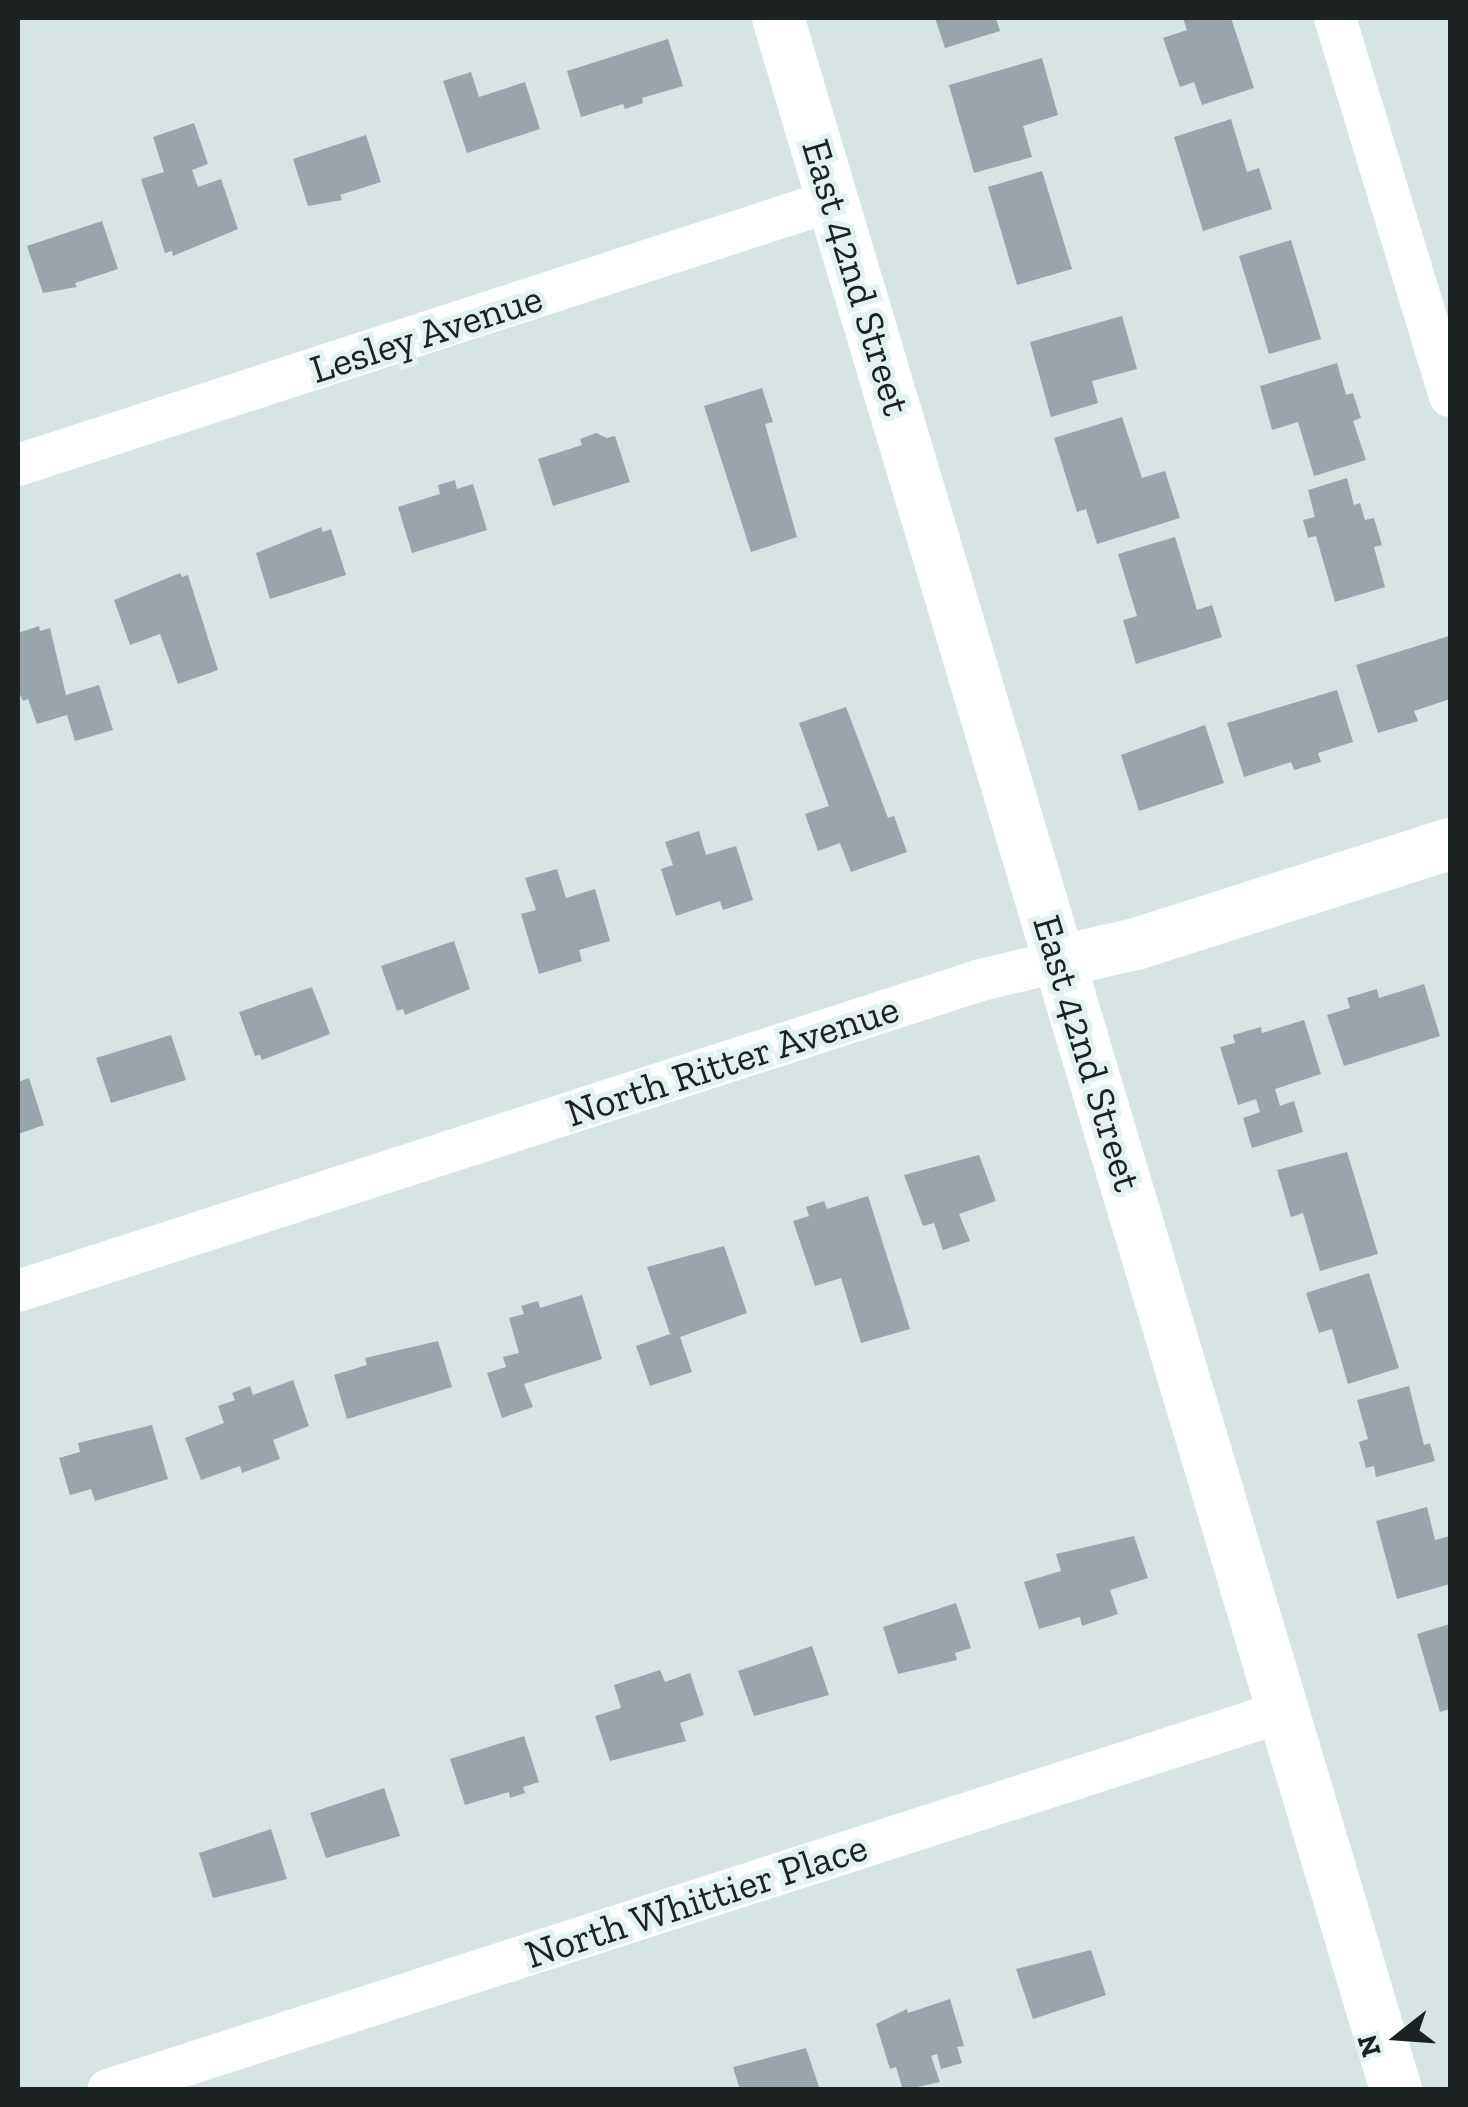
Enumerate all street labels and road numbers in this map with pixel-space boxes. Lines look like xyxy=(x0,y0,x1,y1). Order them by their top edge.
street label: East 42nd Street xyxy=(792,133,922,421)
street label: Lesley Avenue xyxy=(303,273,549,393)
street label: East 42nd Street xyxy=(1023,909,1153,1197)
street label: North Ritter Avenue xyxy=(559,983,905,1137)
street label: North Whittier Place xyxy=(518,1822,874,1978)

